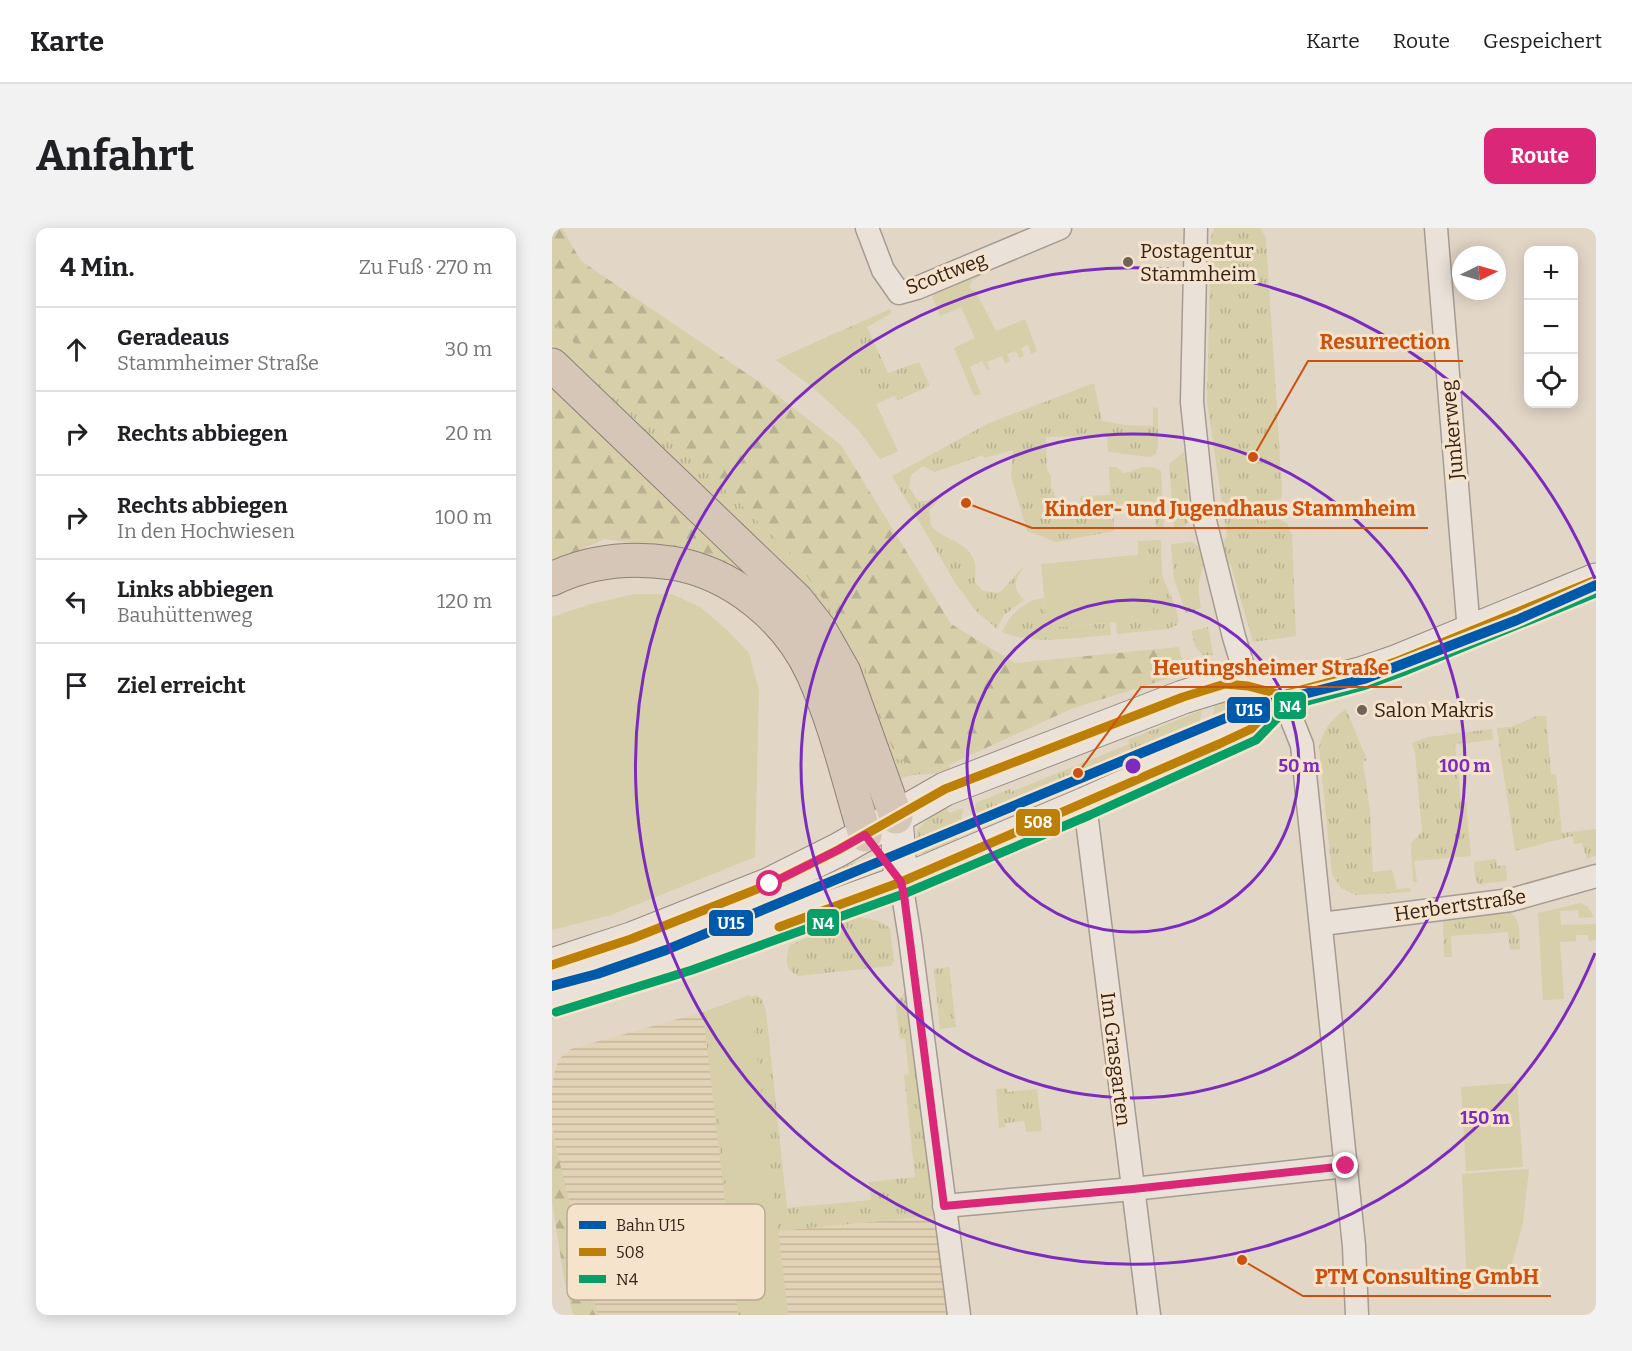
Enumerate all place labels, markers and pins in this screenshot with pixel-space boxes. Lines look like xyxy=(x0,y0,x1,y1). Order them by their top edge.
place label: Postagentur Stammheim xyxy=(1140,239,1256,286)
marker: Postagentur Stammheim xyxy=(1121,255,1135,269)
callout: Resurrection xyxy=(1308,322,1463,361)
callout: Kinder- und Jugendhaus Stammheim xyxy=(1032,489,1428,528)
callout: Heutingsheimer Straße xyxy=(1141,648,1402,687)
place label: Salon Makris xyxy=(1374,698,1494,722)
marker: Salon Makris xyxy=(1355,703,1369,717)
centre of rings xyxy=(1123,756,1143,776)
callout: PTM Consulting GmbH xyxy=(1303,1257,1551,1296)

